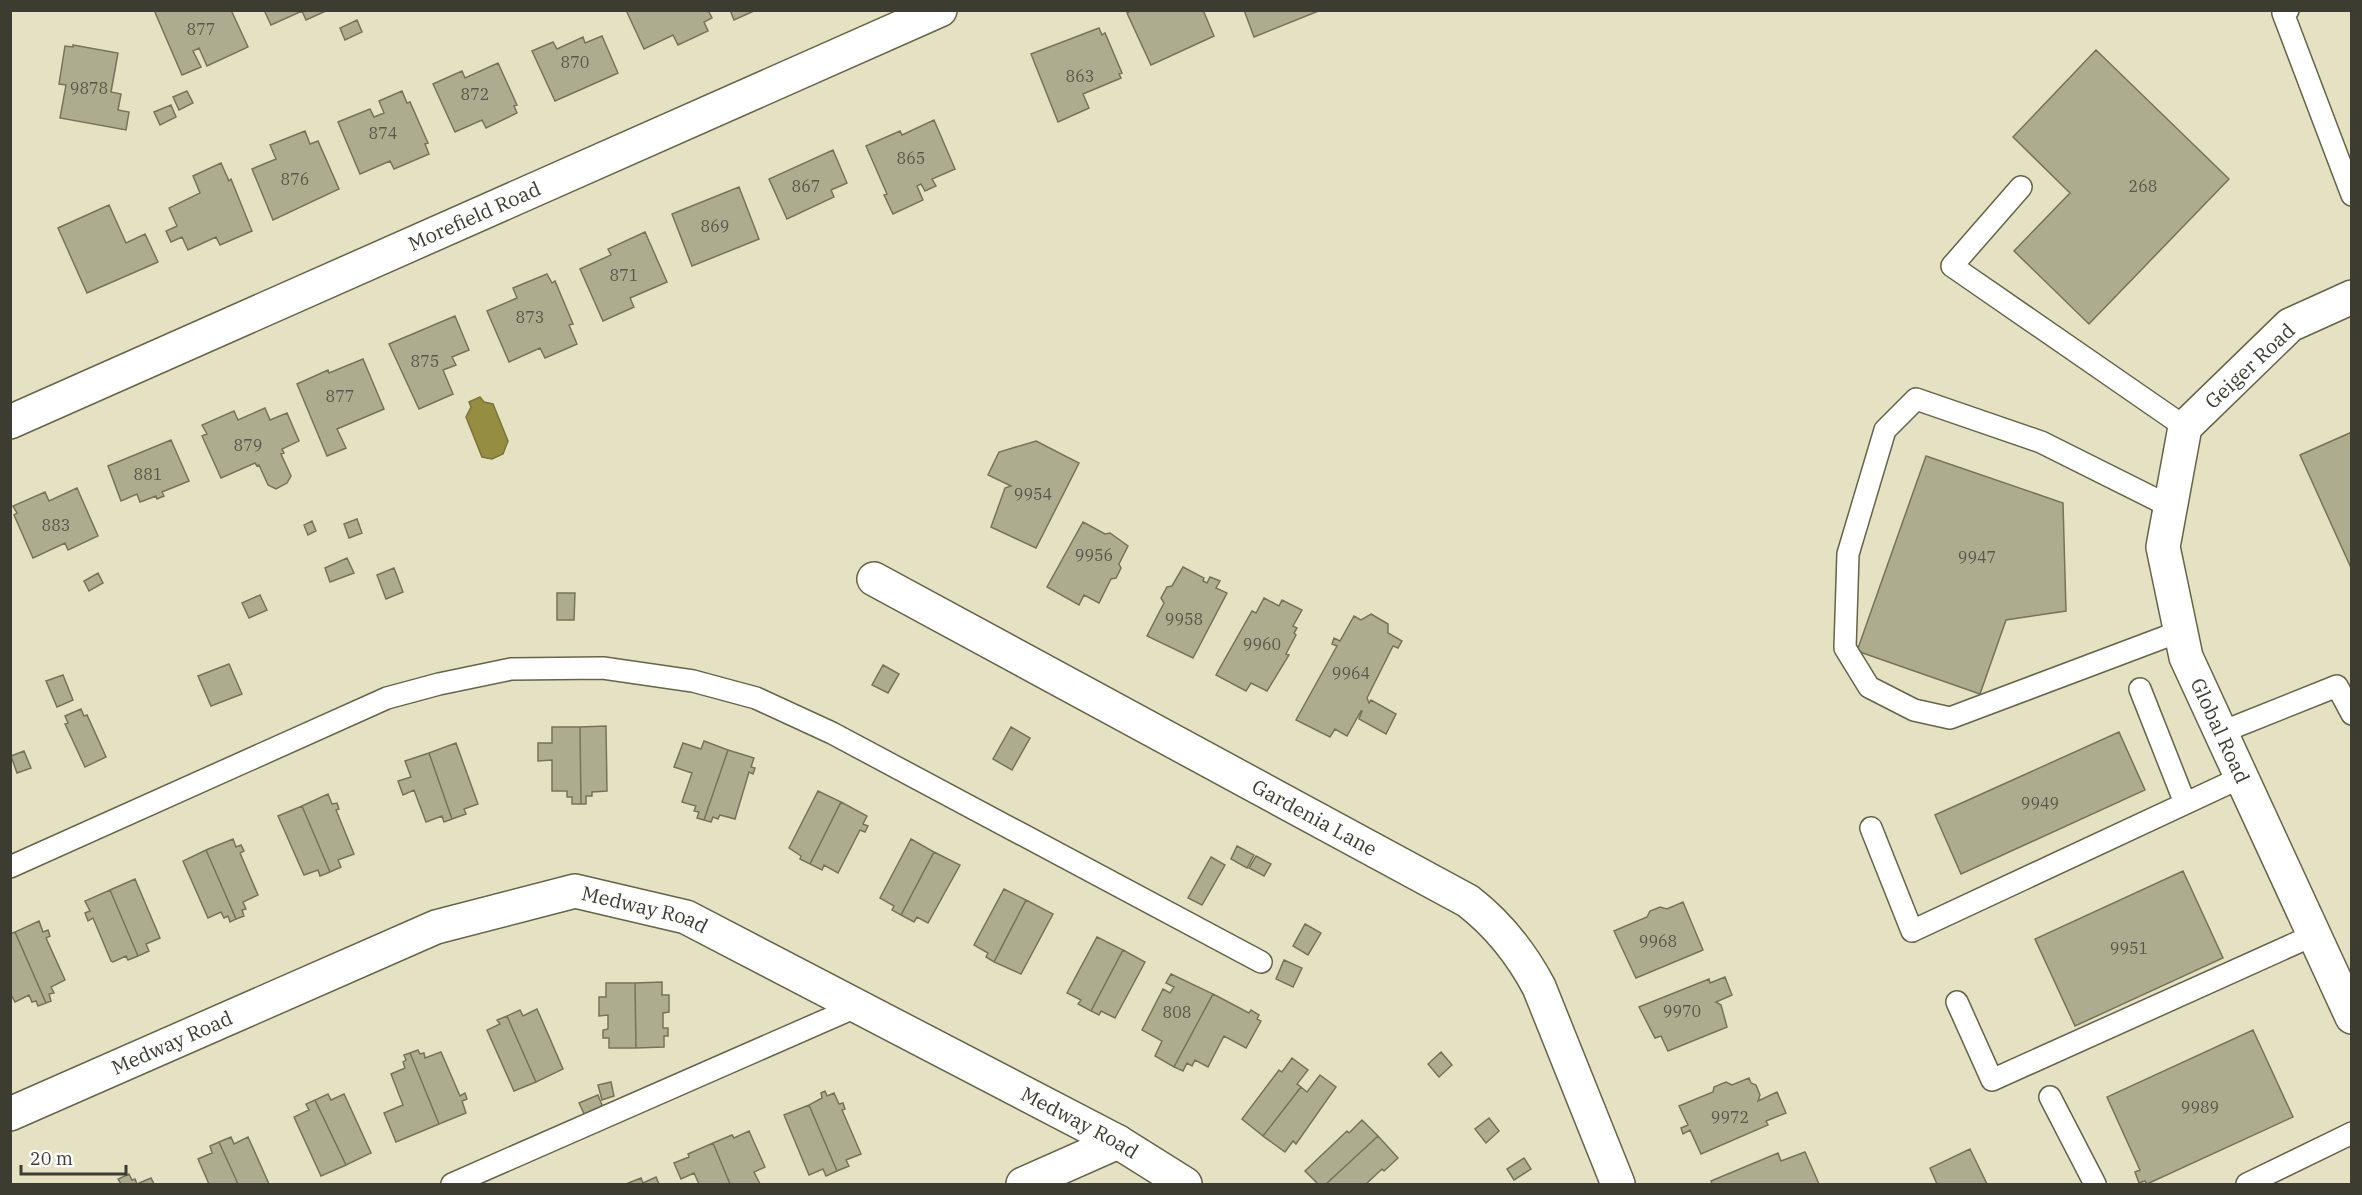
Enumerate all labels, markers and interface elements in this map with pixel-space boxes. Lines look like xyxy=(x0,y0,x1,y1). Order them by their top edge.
house number: 877 xyxy=(187,19,215,39)
house number: 870 xyxy=(561,52,589,72)
house number: 863 xyxy=(1066,66,1094,86)
house number: 9878 xyxy=(70,78,108,98)
house number: 872 xyxy=(461,84,489,104)
house number: 874 xyxy=(369,123,397,143)
house number: 865 xyxy=(897,148,925,168)
house number: 876 xyxy=(281,169,309,189)
street label: Morefield Road xyxy=(404,175,545,257)
house number: 867 xyxy=(792,176,820,196)
house number: 268 xyxy=(2129,176,2157,196)
house number: 869 xyxy=(701,216,729,236)
house number: 871 xyxy=(610,265,638,285)
house number: 873 xyxy=(516,307,544,327)
street label: Geiger Road xyxy=(2199,317,2301,414)
house number: 875 xyxy=(411,351,439,371)
house number: 877 xyxy=(326,386,354,406)
house number: 879 xyxy=(234,435,262,455)
house number: 881 xyxy=(134,464,162,484)
house number: 9954 xyxy=(1014,484,1052,504)
house number: 883 xyxy=(42,515,70,535)
house number: 9956 xyxy=(1075,545,1113,565)
house number: 9947 xyxy=(1958,547,1996,567)
house number: 9958 xyxy=(1165,609,1203,629)
house number: 9960 xyxy=(1243,634,1281,654)
house number: 9964 xyxy=(1332,663,1370,683)
street label: Global Road xyxy=(2185,674,2256,788)
street label: Gardenia Lane xyxy=(1247,772,1382,862)
house number: 9949 xyxy=(2021,793,2059,813)
street label: Medway Road xyxy=(579,879,713,939)
house number: 9968 xyxy=(1639,931,1677,951)
house number: 9951 xyxy=(2110,938,2148,958)
house number: 9970 xyxy=(1663,1001,1701,1021)
house number: 808 xyxy=(1163,1002,1191,1022)
street label: Medway Road xyxy=(107,1004,237,1081)
street label: Medway Road xyxy=(1016,1080,1144,1165)
house number: 9989 xyxy=(2181,1097,2219,1117)
house number: 9972 xyxy=(1711,1107,1749,1127)
scale bar xyxy=(21,1138,126,1176)
text: 20 m xyxy=(30,1147,73,1170)

